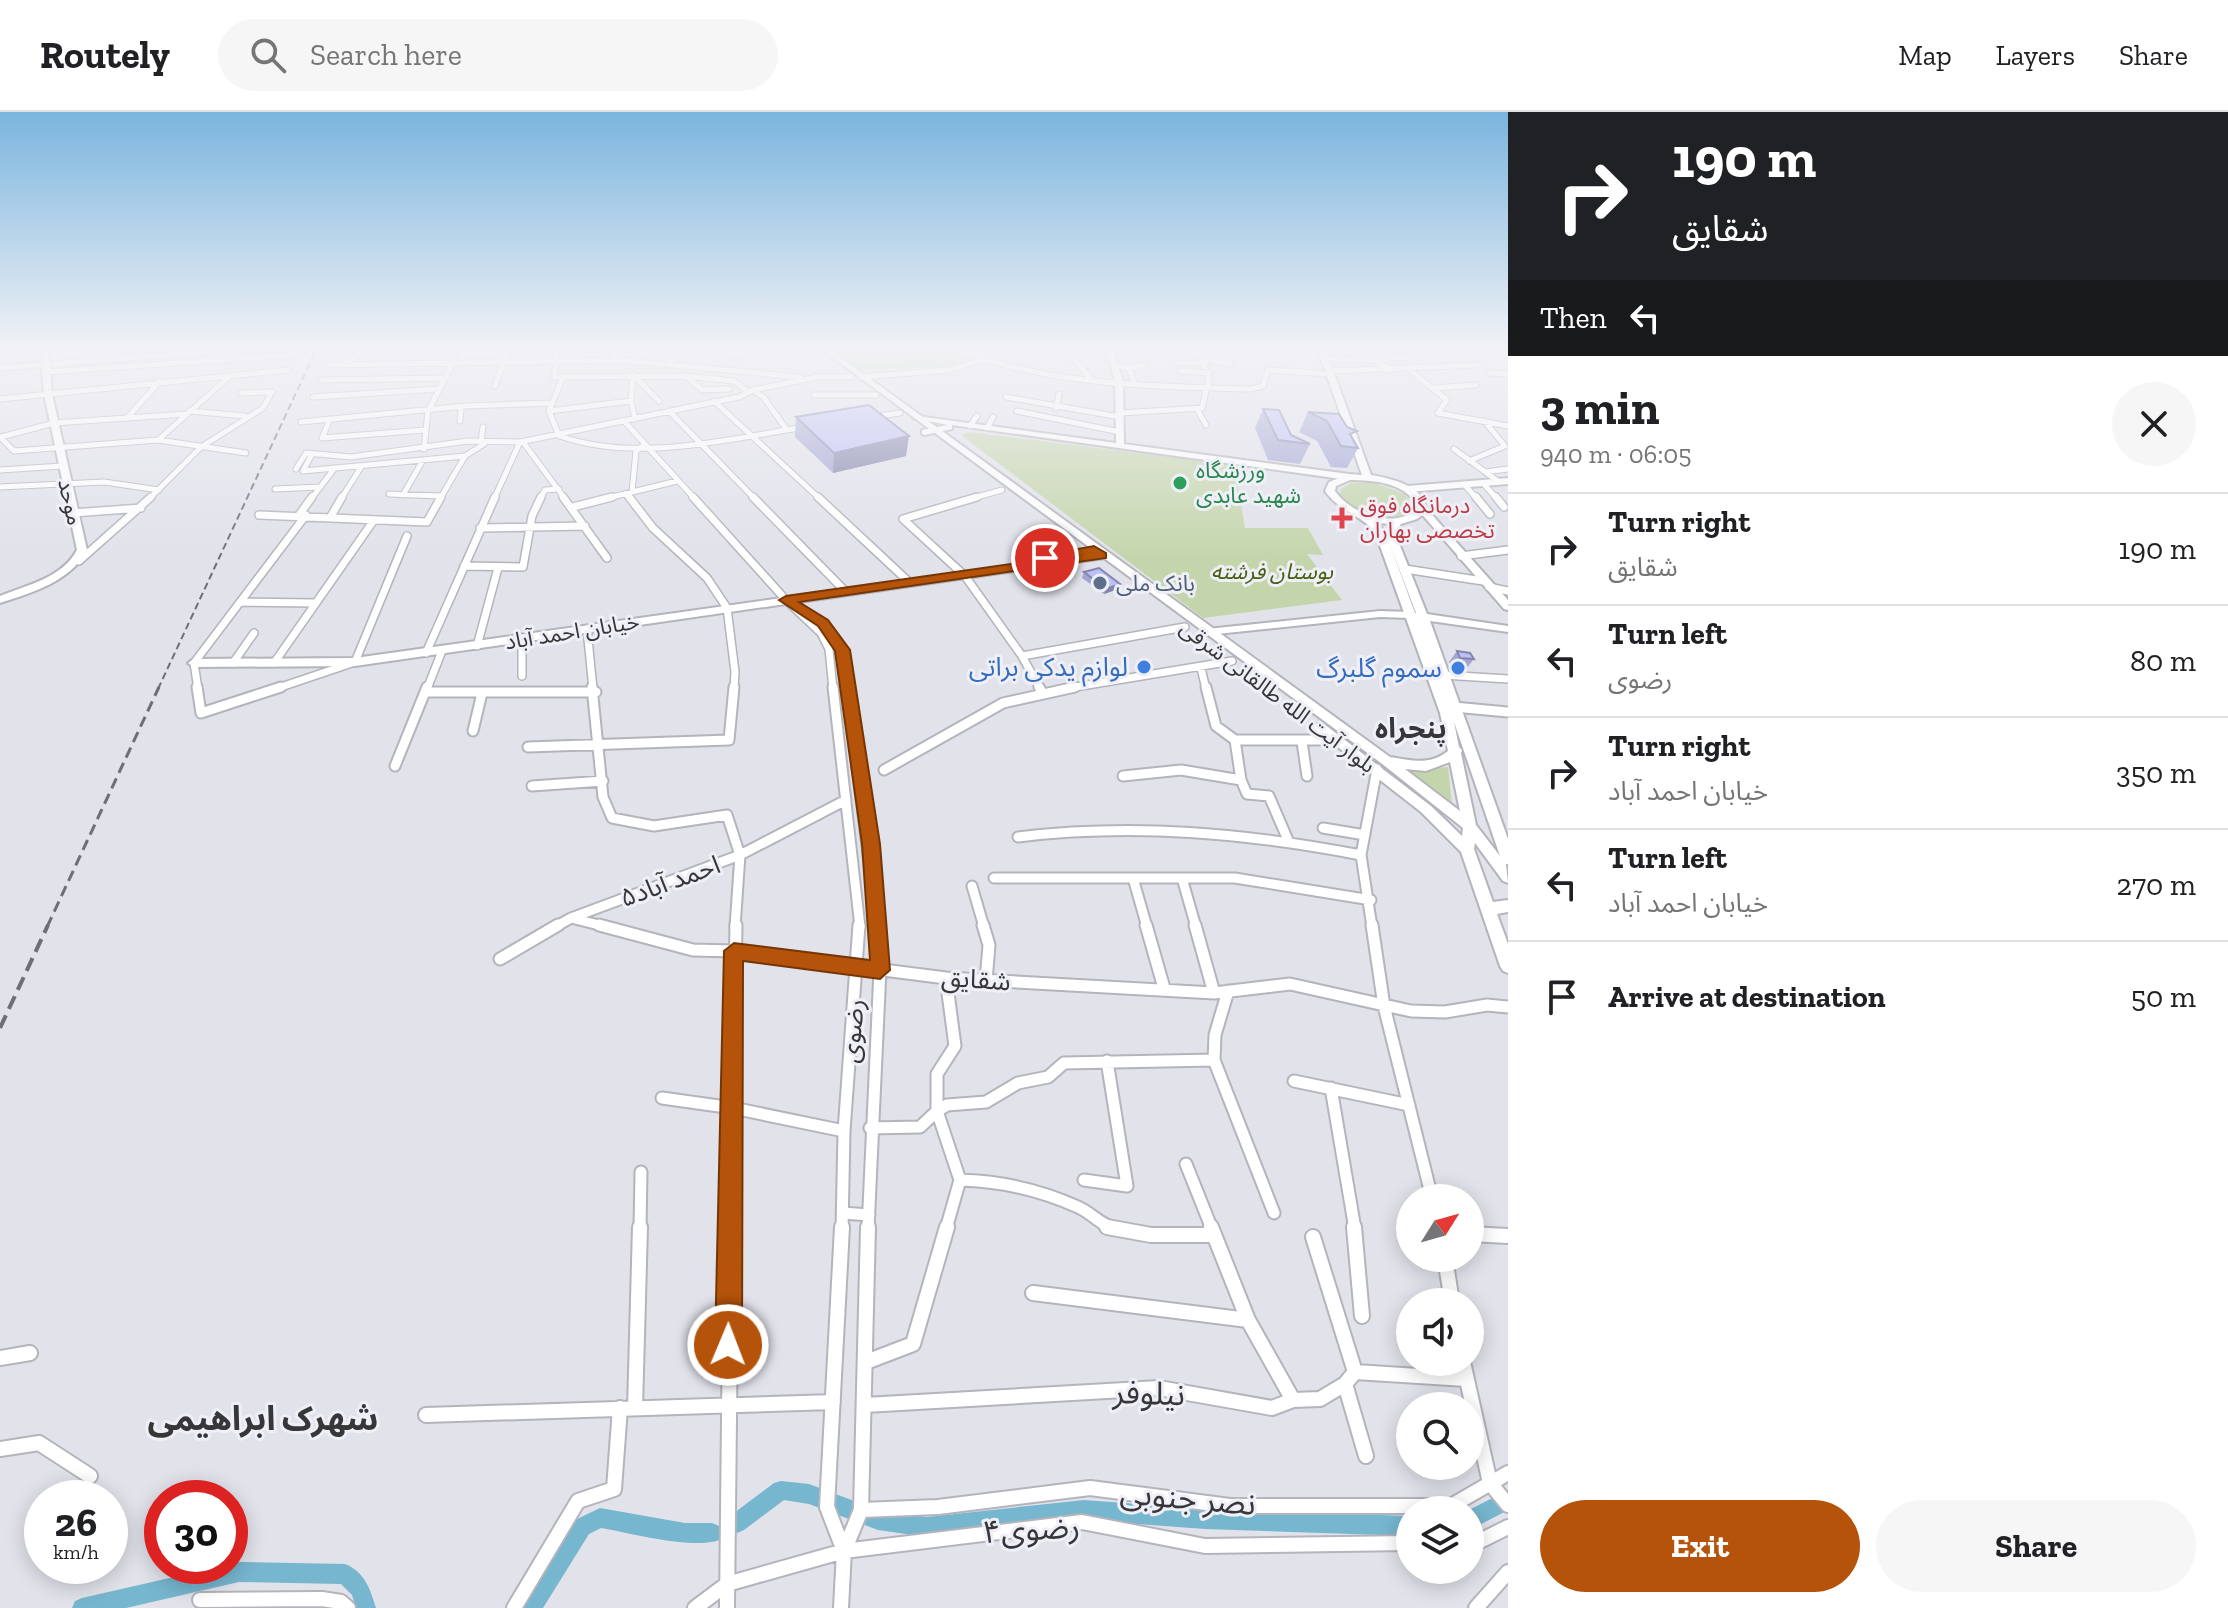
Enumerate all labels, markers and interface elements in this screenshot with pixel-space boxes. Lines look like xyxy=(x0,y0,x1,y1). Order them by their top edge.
search box xyxy=(218,19,778,91)
text: Routely xyxy=(40,32,170,78)
icon: search xyxy=(246,33,290,77)
text: Search here xyxy=(310,37,462,73)
text: Map xyxy=(1898,39,1952,72)
text: Layers xyxy=(1996,39,2075,72)
text: Share xyxy=(2119,39,2188,72)
text: 190 m xyxy=(1672,124,1816,191)
icon: right xyxy=(1540,144,1644,248)
text: شقایق xyxy=(1672,207,1768,250)
icon: left xyxy=(1623,296,1667,340)
text: Then xyxy=(1540,300,1607,336)
text: 3 min xyxy=(1540,379,1659,436)
button: close xyxy=(2112,382,2196,466)
text: 940 m · 06:05 xyxy=(1540,438,1692,470)
place label: ورزشگاه شهید عابدی xyxy=(1196,457,1301,509)
marker: ورزشگاه شهید عابدی xyxy=(1171,474,1189,492)
street label: موحد xyxy=(52,476,89,528)
place label: درمانگاه فوق تخصصی بهاران xyxy=(1360,492,1495,544)
text: Turn right xyxy=(1608,504,1750,540)
marker: درمانگاه فوق تخصصی بهاران xyxy=(1331,507,1353,529)
pin xyxy=(1011,524,1079,592)
icon: right xyxy=(1540,527,1584,571)
text: 190 m xyxy=(2119,531,2196,567)
icon: arrive xyxy=(1023,536,1067,580)
text: شقایق xyxy=(1608,551,1678,583)
park label: بوستان فرشته xyxy=(1211,558,1334,585)
place label: بانک ملی xyxy=(1116,570,1195,597)
marker: بانک ملی xyxy=(1091,574,1109,592)
street label: خیابان احمد آباد xyxy=(503,608,641,655)
street label: بلوار آیت الله طالقانی شرقی xyxy=(1175,614,1381,779)
text: Turn left xyxy=(1608,616,1727,652)
icon: left xyxy=(1540,639,1584,683)
text: 80 m xyxy=(2130,643,2196,679)
place label: لوازم یدکی براتی xyxy=(969,651,1128,687)
place label: سموم گلبرگ xyxy=(1316,652,1442,688)
marker: لوازم یدکی براتی xyxy=(1135,658,1153,676)
marker: سموم گلبرگ xyxy=(1449,659,1467,677)
text: رضوی xyxy=(1608,663,1672,695)
district label: پنجراه xyxy=(1375,712,1447,747)
text: Turn right xyxy=(1608,728,1750,764)
icon: right xyxy=(1540,751,1584,795)
text: 350 m xyxy=(2116,755,2196,791)
text: خیابان احمد آباد xyxy=(1608,775,1768,807)
text: Turn left xyxy=(1608,840,1727,876)
street label: احمد آباد۵ xyxy=(616,848,724,914)
icon: left xyxy=(1540,863,1584,907)
text: 270 m xyxy=(2116,867,2196,903)
text: خیابان احمد آباد xyxy=(1608,887,1768,919)
street label: شقایق xyxy=(940,961,1012,997)
icon: arrive xyxy=(1540,975,1584,1019)
text: Arrive at destination xyxy=(1608,979,1885,1015)
text: 50 m xyxy=(2131,979,2196,1015)
street label: رضوی xyxy=(833,998,871,1064)
north arrow xyxy=(1396,1184,1484,1272)
map controls xyxy=(1396,1184,1484,1584)
button: sound xyxy=(1396,1288,1484,1376)
position arrow xyxy=(686,1303,770,1387)
street label: نیلوفر xyxy=(1111,1373,1186,1413)
button: search xyxy=(1396,1392,1484,1480)
district label: شهرک ابراهیمی xyxy=(148,1398,378,1439)
street label: نصر جنوبی xyxy=(1119,1473,1257,1523)
speed limit sign: 30 xyxy=(144,1480,248,1584)
button: layers xyxy=(1396,1496,1484,1584)
text: 26 xyxy=(55,1498,97,1546)
button: Exit xyxy=(1540,1500,1860,1592)
button: Share xyxy=(1876,1500,2196,1592)
street label: رضوی۴ xyxy=(981,1507,1081,1551)
text: km/h xyxy=(53,1540,99,1564)

